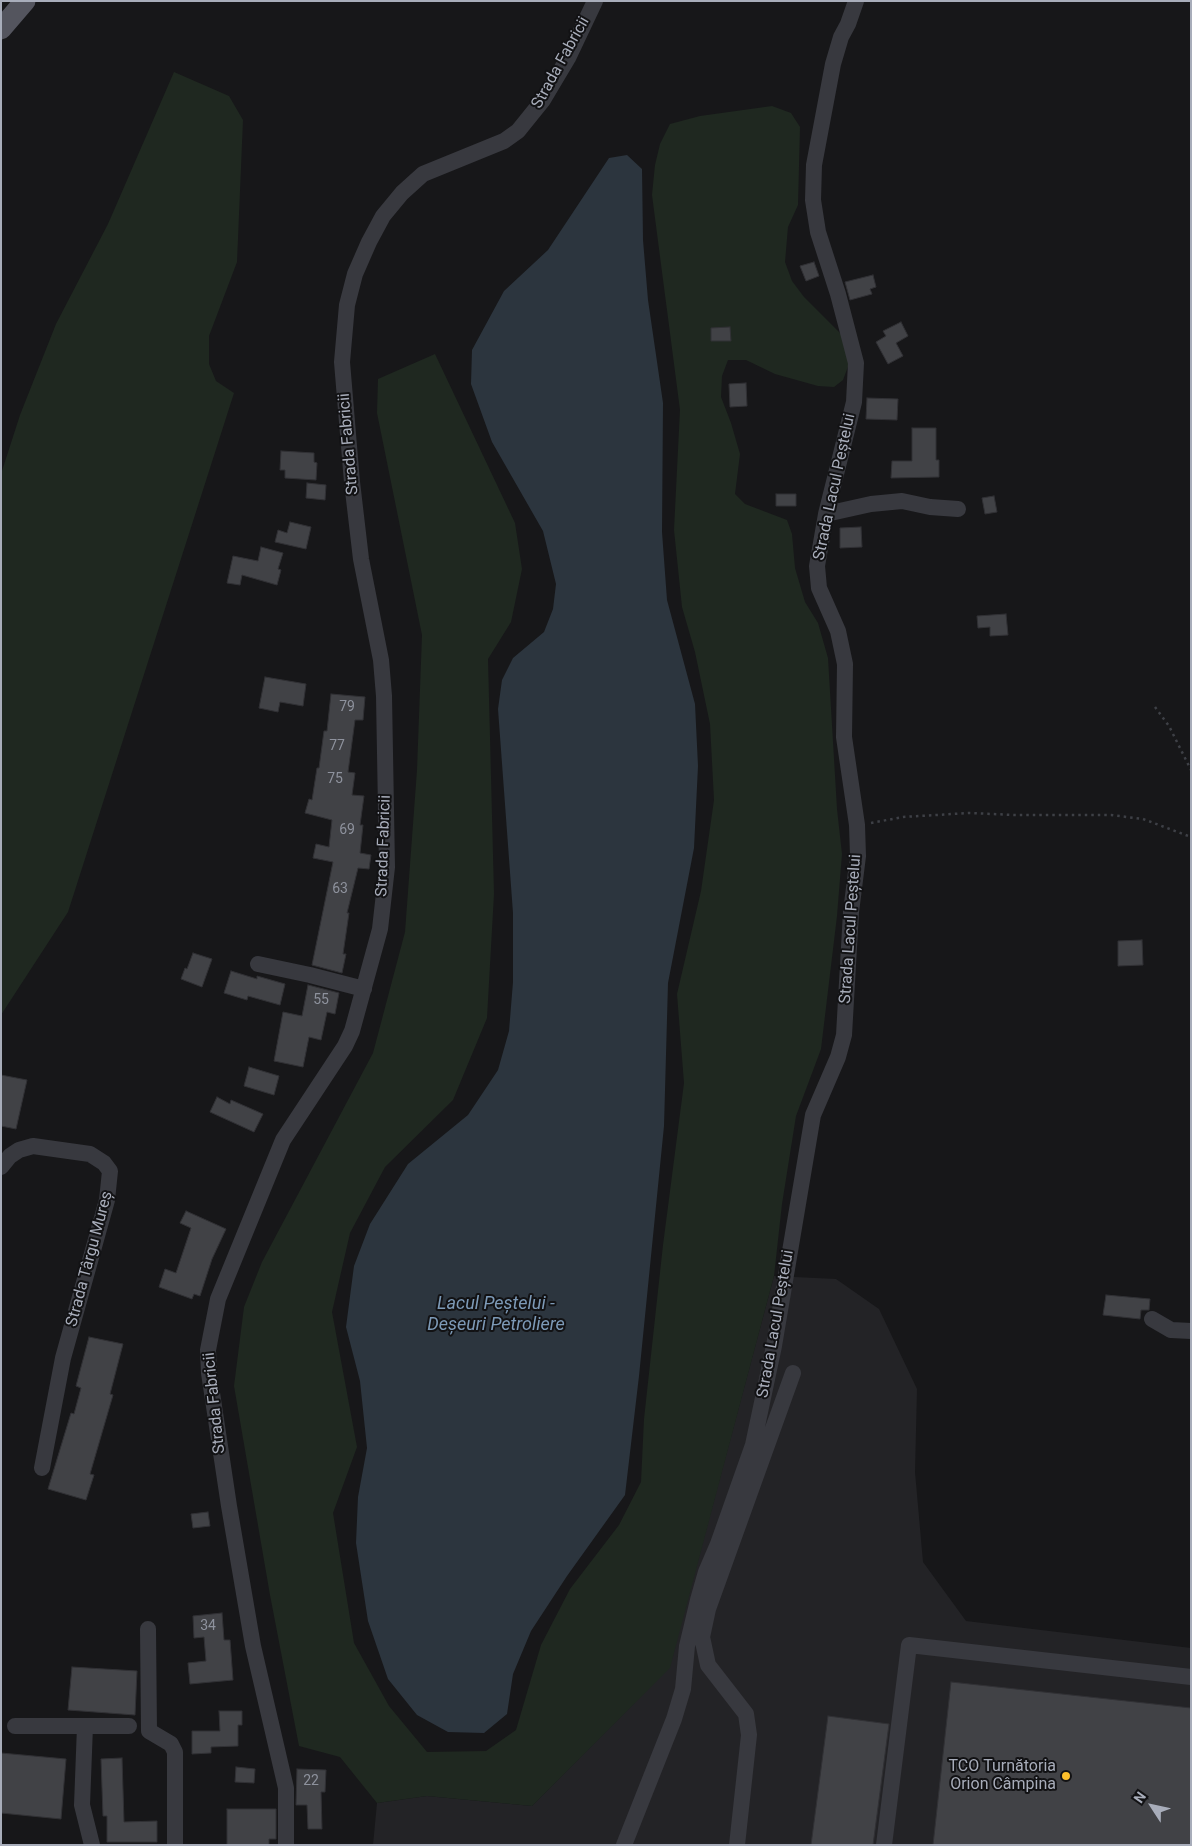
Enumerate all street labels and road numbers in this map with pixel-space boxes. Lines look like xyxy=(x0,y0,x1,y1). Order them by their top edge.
street label: Strada Fabricii xyxy=(528,14,594,112)
street label: Strada Fabricii xyxy=(335,392,363,496)
street label: Strada Lacul Peștelui xyxy=(810,412,860,562)
street label: Strada Fabricii xyxy=(373,795,395,897)
street label: Strada Lacul Peștelui xyxy=(836,854,866,1004)
street label: Strada Târgu Mureș xyxy=(63,1189,117,1329)
street label: Strada Lacul Peștelui xyxy=(754,1249,798,1399)
street label: Strada Fabricii xyxy=(200,1351,230,1455)

